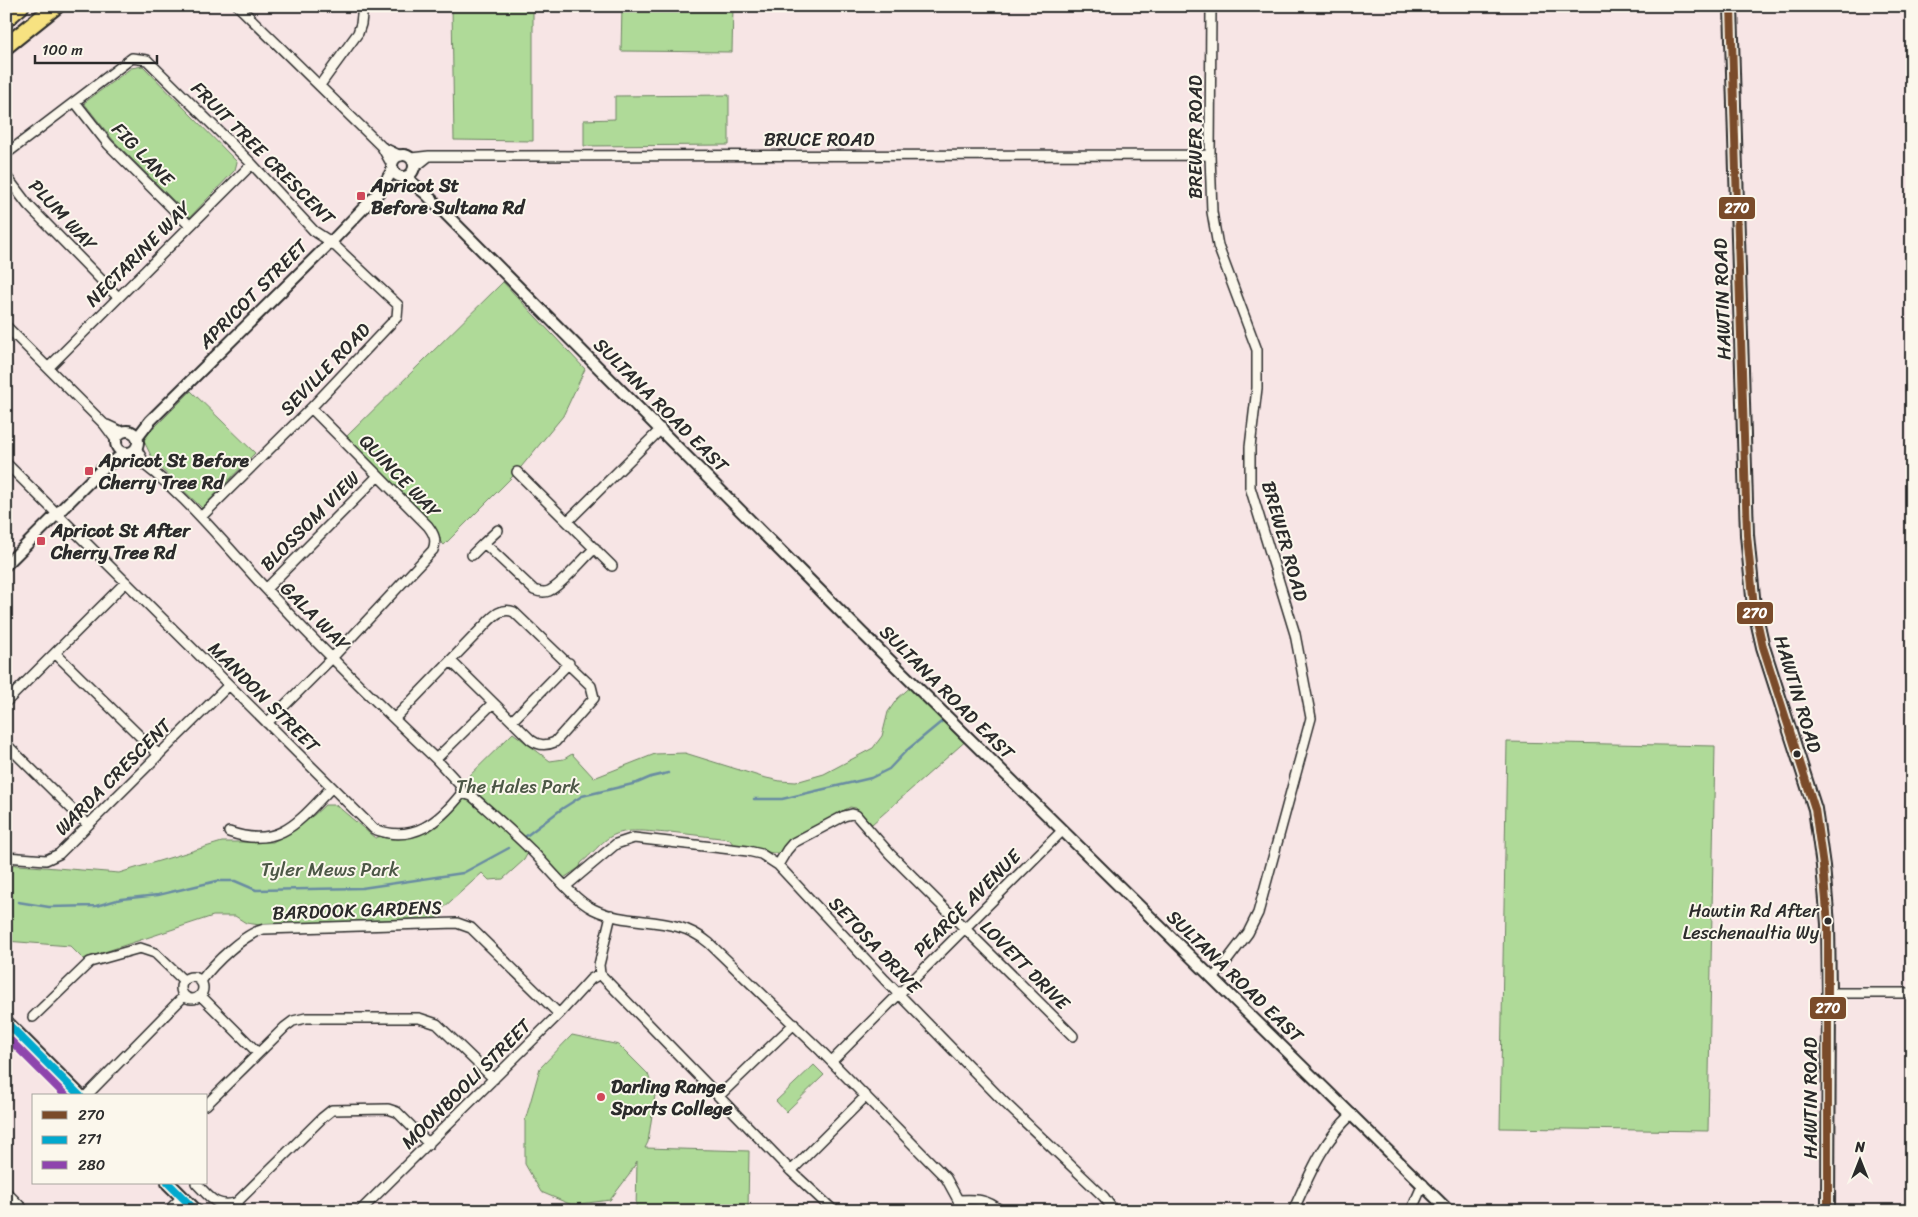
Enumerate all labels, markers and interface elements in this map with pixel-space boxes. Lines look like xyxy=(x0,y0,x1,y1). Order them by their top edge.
scale bar xyxy=(35,32,158,64)
text: 100 m xyxy=(42,37,83,63)
street label: FRUIT TREE CRESCENT xyxy=(183,73,344,234)
street label: BREWER ROAD xyxy=(1179,74,1212,199)
street label: FIG LANE xyxy=(104,114,183,195)
street label: BRUCE ROAD xyxy=(764,123,875,156)
place label: Apricot St Before Sultana Rd xyxy=(370,169,526,224)
street label: PLUM WAY xyxy=(21,171,106,260)
marker: Apricot St Before Sultana Rd xyxy=(355,190,367,202)
street label: NECTARINE WAY xyxy=(77,192,200,315)
line badge: 270 xyxy=(1718,196,1756,220)
text: 270 xyxy=(1724,196,1750,221)
street label: APRICOT STREET xyxy=(189,231,316,358)
street label: HAWTIN ROAD xyxy=(1703,237,1741,360)
street label: SEVILLE ROAD xyxy=(271,314,379,424)
street label: SULTANA ROAD EAST xyxy=(585,329,737,481)
street label: QUINCE WAY xyxy=(351,426,450,527)
place label: Apricot St Before Cherry Tree Rd xyxy=(98,444,250,499)
street label: BLOSSOM VIEW xyxy=(252,463,368,579)
marker: Apricot St Before Cherry Tree Rd xyxy=(83,465,95,477)
street label: BREWER ROAD xyxy=(1252,477,1318,606)
place label: Apricot St After Cherry Tree Rd xyxy=(50,514,191,569)
marker: Apricot St After Cherry Tree Rd xyxy=(35,535,47,547)
street label: GALA WAY xyxy=(272,573,359,660)
line badge: 270 xyxy=(1736,601,1774,625)
text: 270 xyxy=(1742,601,1768,626)
street label: SULTANA ROAD EAST xyxy=(871,616,1023,768)
street label: HAWTIN ROAD xyxy=(1764,631,1832,758)
street label: MANDON STREET xyxy=(200,633,328,761)
street label: WARDA CRESCENT xyxy=(47,709,181,843)
unlabelled marker xyxy=(1792,749,1802,759)
park label: The Hales Park xyxy=(456,770,580,803)
street label: PEARCE AVENUE xyxy=(905,840,1030,965)
park label: Tyler Mews Park xyxy=(261,853,400,886)
street label: SETOSA DRIVE xyxy=(820,888,931,1003)
street label: BARDOOK GARDENS xyxy=(272,891,442,929)
place label: Hawtin Rd After Leschenaultia Wy xyxy=(1683,895,1821,949)
street label: SULTANA ROAD EAST xyxy=(1159,901,1312,1051)
street label: LOVETT DRIVE xyxy=(972,912,1079,1019)
marker: Hawtin Rd After Leschenaultia Wy xyxy=(1823,916,1833,926)
line badge: 270 xyxy=(1809,996,1847,1020)
text: 270 xyxy=(1815,996,1841,1021)
street label: MOONBOOLI STREET xyxy=(393,1010,540,1157)
street label: HAWTIN ROAD xyxy=(1794,1036,1827,1159)
place label: Darling Range Sports College xyxy=(610,1070,733,1125)
marker: Darling Range Sports College xyxy=(595,1091,607,1103)
legend xyxy=(32,1094,208,1184)
text: 270 xyxy=(78,1102,105,1128)
text: 271 xyxy=(78,1126,102,1152)
north arrow xyxy=(1836,1134,1886,1184)
text: N xyxy=(1854,1135,1865,1160)
text: 280 xyxy=(78,1152,105,1178)

